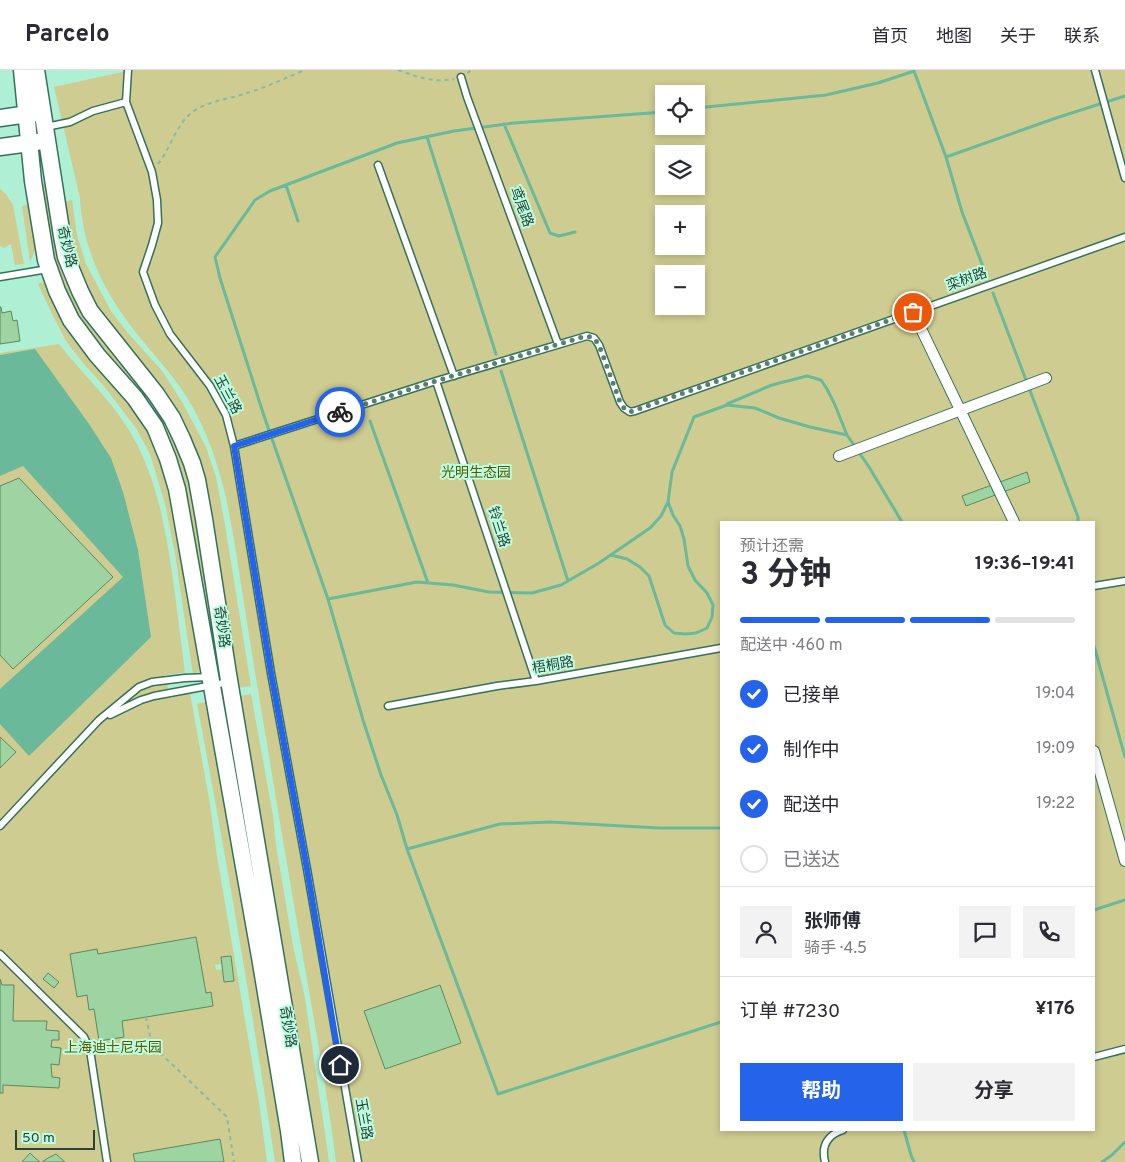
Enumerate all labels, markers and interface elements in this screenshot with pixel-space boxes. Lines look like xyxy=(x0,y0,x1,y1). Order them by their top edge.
text: Parcelo xyxy=(25,20,110,50)
text: 首页 xyxy=(872,26,908,49)
text: 地图 xyxy=(936,26,972,49)
text: 关于 xyxy=(1000,26,1036,49)
text: 联系 xyxy=(1064,26,1100,49)
map controls xyxy=(655,85,705,315)
button: locate xyxy=(655,85,705,135)
button: layers xyxy=(655,145,705,195)
street label: 鸢尾路 xyxy=(506,184,537,230)
button: + xyxy=(655,205,705,255)
street label: 奇妙路 xyxy=(53,225,79,269)
street label: 栾树路 xyxy=(944,264,990,295)
button: − xyxy=(655,265,705,315)
pin xyxy=(892,291,934,333)
icon: bag xyxy=(899,298,927,326)
street label: 玉兰路 xyxy=(210,372,244,418)
courier xyxy=(315,387,365,437)
icon: bike xyxy=(326,398,354,426)
park label: 光明生态园 xyxy=(441,465,511,482)
street label: 铃兰路 xyxy=(483,504,513,550)
text: 预计还需 xyxy=(740,537,804,557)
text: 19:36–19:41 xyxy=(975,552,1075,576)
text: 3 分钟 xyxy=(740,556,831,596)
street label: 奇妙路 xyxy=(210,605,232,649)
text: 配送中 · 460 m xyxy=(740,636,843,656)
street label: 梧桐路 xyxy=(531,654,575,678)
icon: check xyxy=(740,680,768,708)
text: 已接单 xyxy=(783,684,840,708)
text: 19:04 xyxy=(1036,684,1075,704)
icon: check xyxy=(740,735,768,763)
text: 制作中 xyxy=(783,739,840,763)
text: 19:09 xyxy=(1036,739,1075,759)
icon: check xyxy=(740,790,768,818)
text: 配送中 xyxy=(783,794,840,818)
text: 19:22 xyxy=(1036,794,1075,814)
text: 已送达 xyxy=(783,849,840,873)
button: person xyxy=(740,906,792,958)
button: chat xyxy=(959,906,1011,958)
button: phone xyxy=(1023,906,1075,958)
text: 张师傅 xyxy=(804,910,861,934)
text: 骑手 · 4.5 xyxy=(804,939,867,959)
text: ¥176 xyxy=(1035,997,1075,1021)
text: 订单 #7230 xyxy=(740,1000,840,1024)
street label: 奇妙路 xyxy=(275,1005,299,1049)
park label: 上海迪士尼乐园 xyxy=(64,1040,162,1057)
pin xyxy=(319,1044,361,1086)
icon: home xyxy=(326,1051,354,1079)
button: 帮助 xyxy=(740,1063,903,1121)
button: 分享 xyxy=(913,1063,1075,1121)
street label: 玉兰路 xyxy=(351,1097,375,1141)
scale bar xyxy=(15,1127,95,1150)
text: 50 m xyxy=(22,1130,55,1147)

